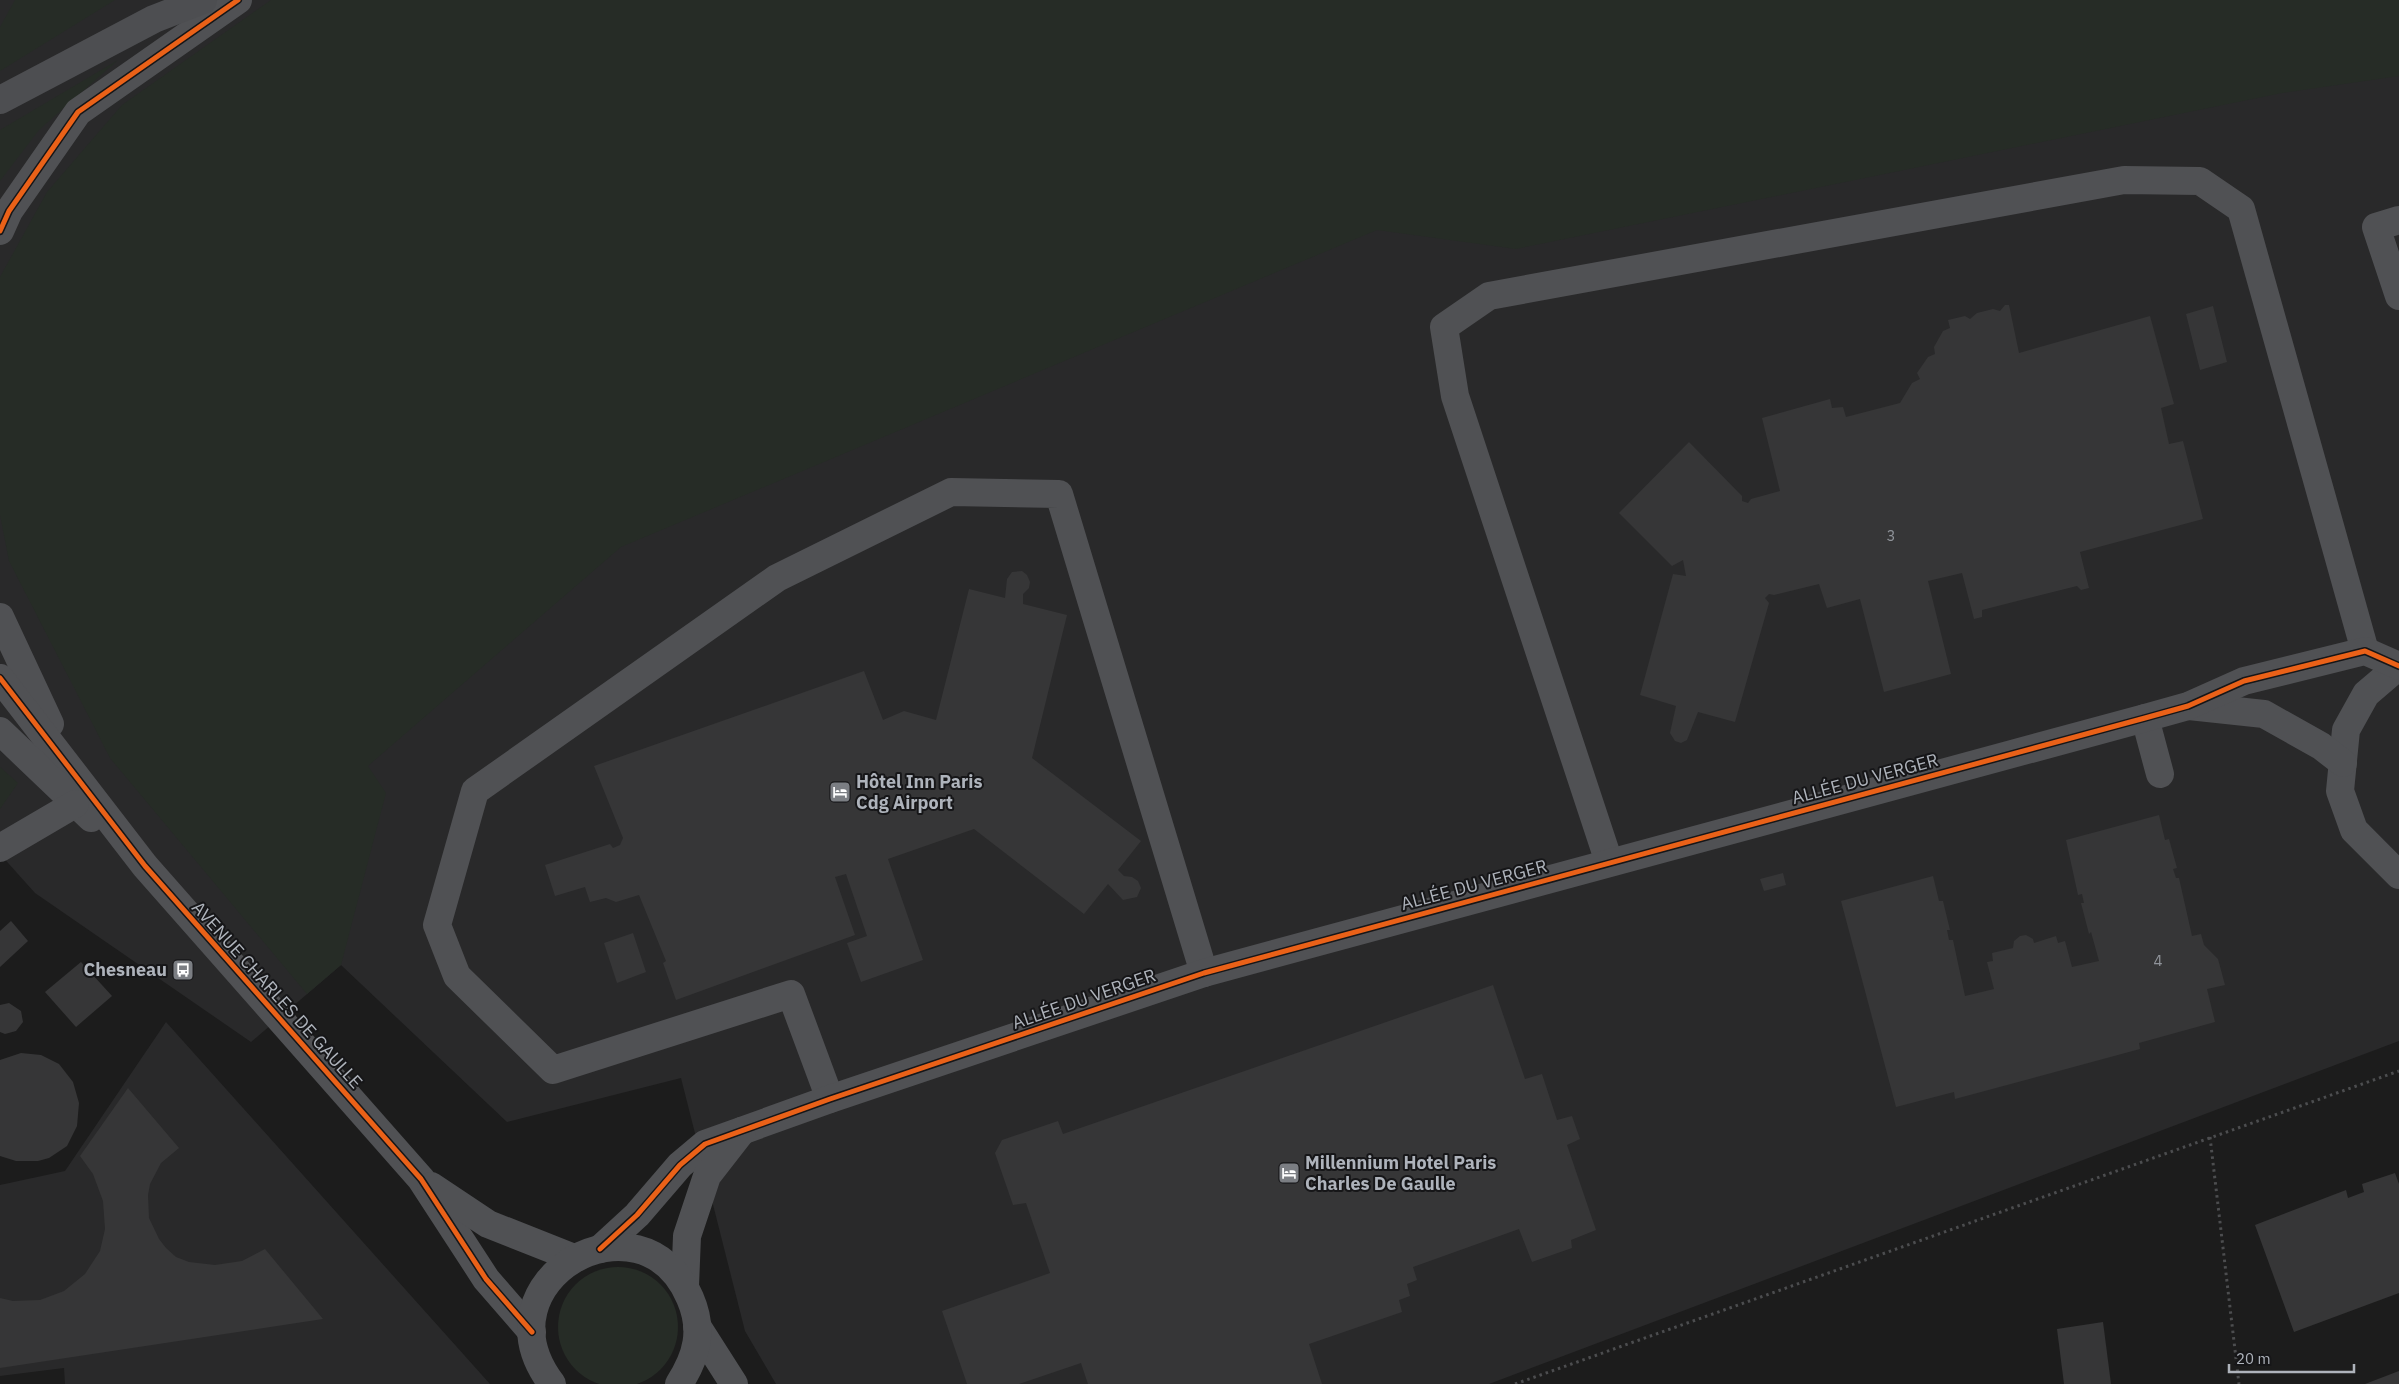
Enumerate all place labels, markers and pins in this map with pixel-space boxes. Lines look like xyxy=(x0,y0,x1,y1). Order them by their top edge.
place label: Hôtel Inn Paris Cdg Airport xyxy=(856,770,982,814)
hotel icon: Hôtel Inn Paris Cdg Airport xyxy=(828,780,852,804)
place label: Chesneau xyxy=(84,958,167,981)
bus stop icon: Chesneau xyxy=(171,958,195,982)
place label: Millennium Hotel Paris Charles De Gaulle xyxy=(1305,1151,1496,1195)
hotel icon: Millennium Hotel Paris Charles De Gaulle xyxy=(1277,1161,1301,1185)

